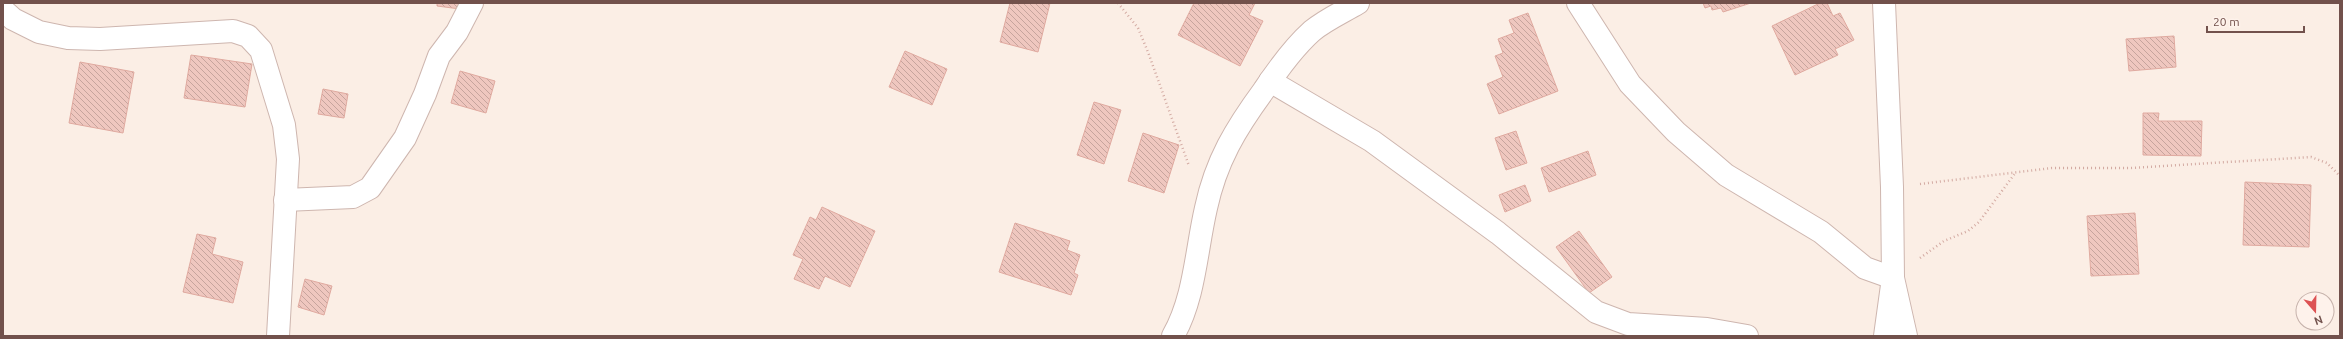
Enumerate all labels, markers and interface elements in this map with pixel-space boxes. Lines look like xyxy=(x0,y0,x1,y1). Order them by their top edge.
scale bar xyxy=(2207,8,2304,34)
text: 20 m xyxy=(2213,15,2240,28)
north arrow xyxy=(2295,291,2335,331)
text: N xyxy=(2313,313,2324,327)

